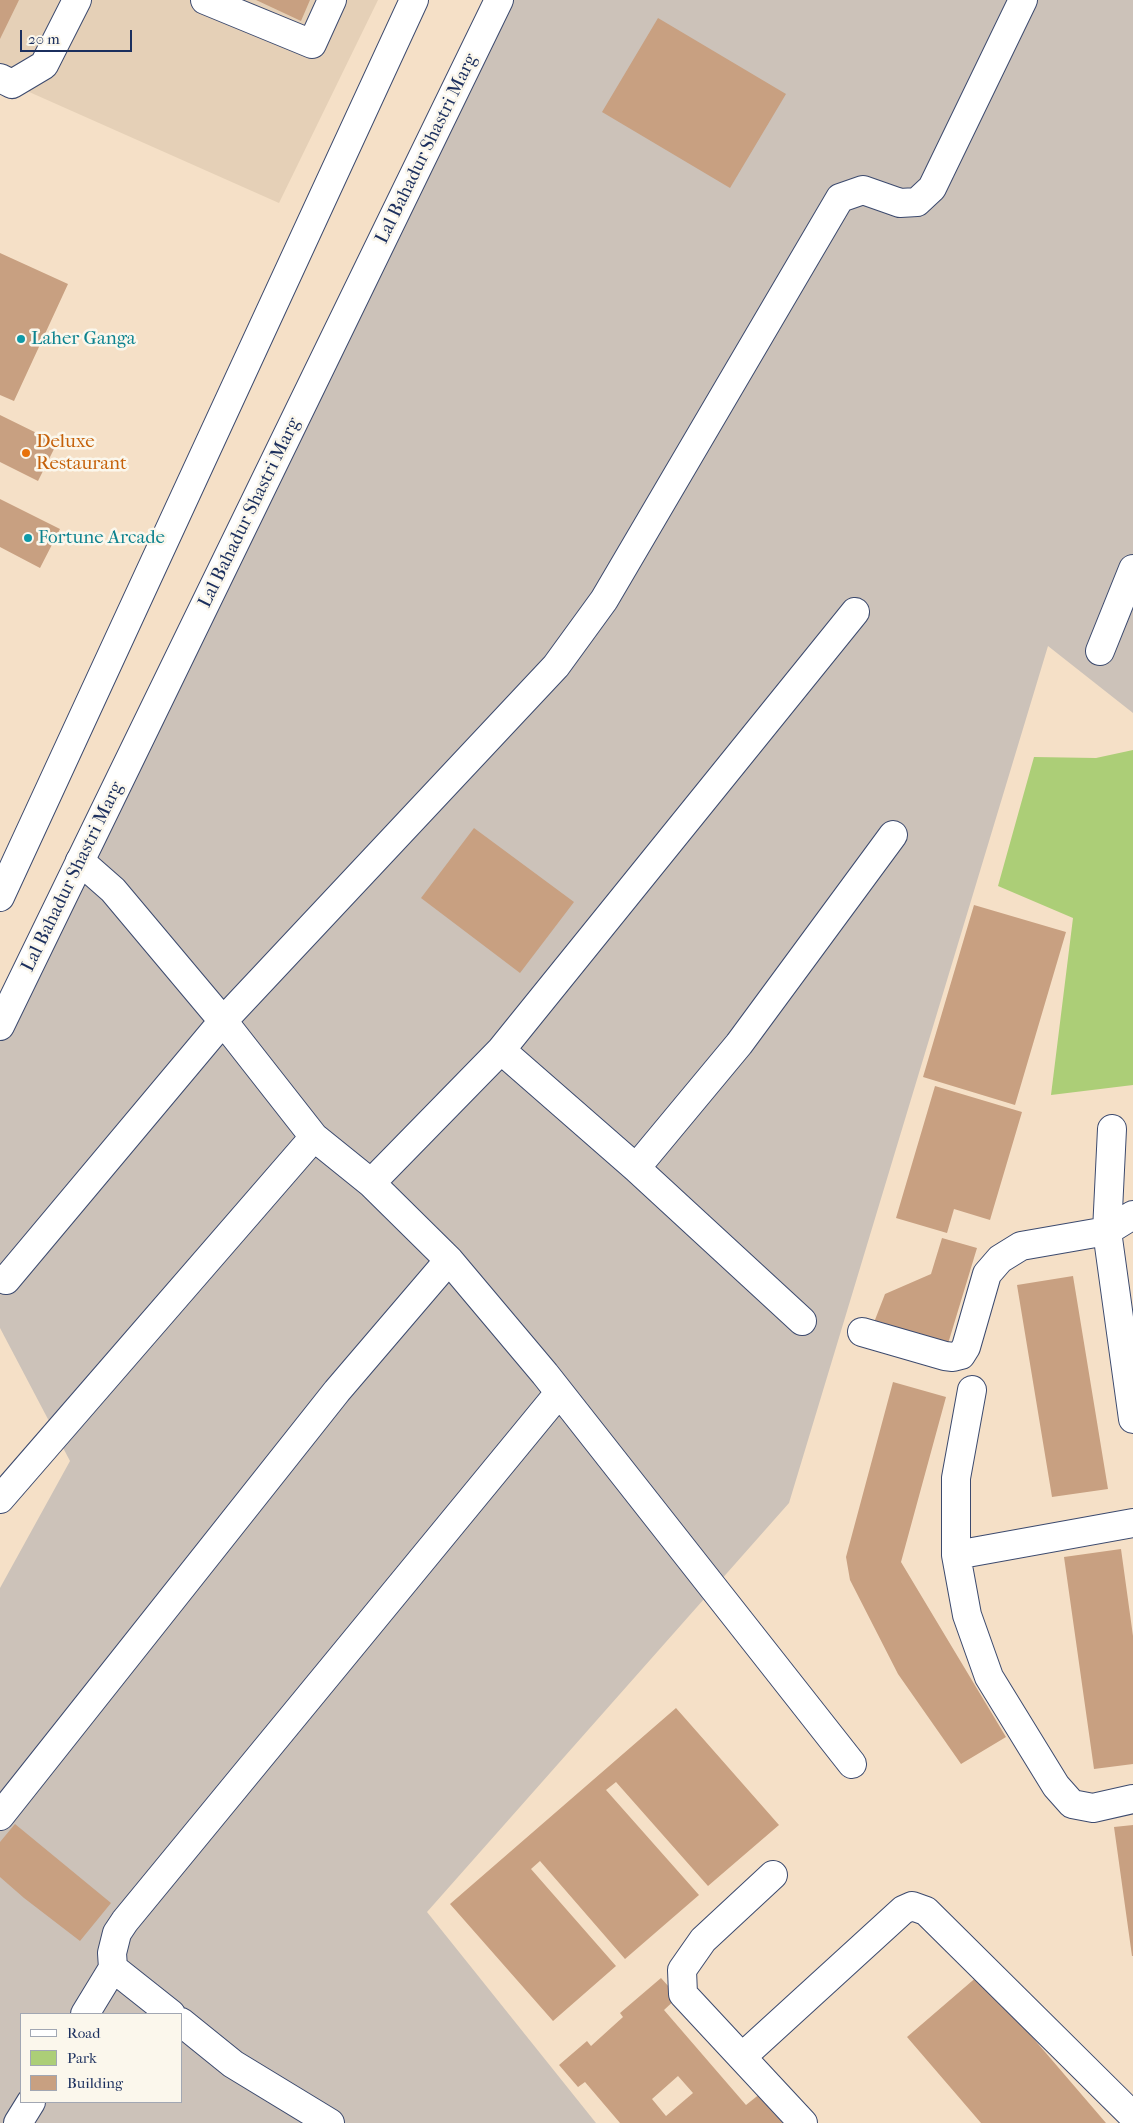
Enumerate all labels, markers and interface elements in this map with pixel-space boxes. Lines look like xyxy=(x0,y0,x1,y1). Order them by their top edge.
scale bar xyxy=(22,20,135,52)
text: 20 m xyxy=(28,30,60,48)
street label: Lal Bahadur Shastri Marg xyxy=(371,50,483,248)
place label: Laher Ganga xyxy=(31,328,136,350)
marker: Laher Ganga xyxy=(15,333,27,345)
street label: Lal Bahadur Shastri Marg xyxy=(194,414,306,612)
place label: Deluxe Restaurant xyxy=(36,431,127,475)
marker: Deluxe Restaurant xyxy=(20,447,32,459)
place label: Fortune Arcade xyxy=(38,527,165,549)
marker: Fortune Arcade xyxy=(22,532,34,544)
street label: Lal Bahadur Shastri Marg xyxy=(17,778,129,976)
legend xyxy=(20,2013,182,2103)
text: Road xyxy=(67,2024,100,2042)
text: Park xyxy=(67,2049,97,2067)
text: Building xyxy=(67,2074,123,2092)

